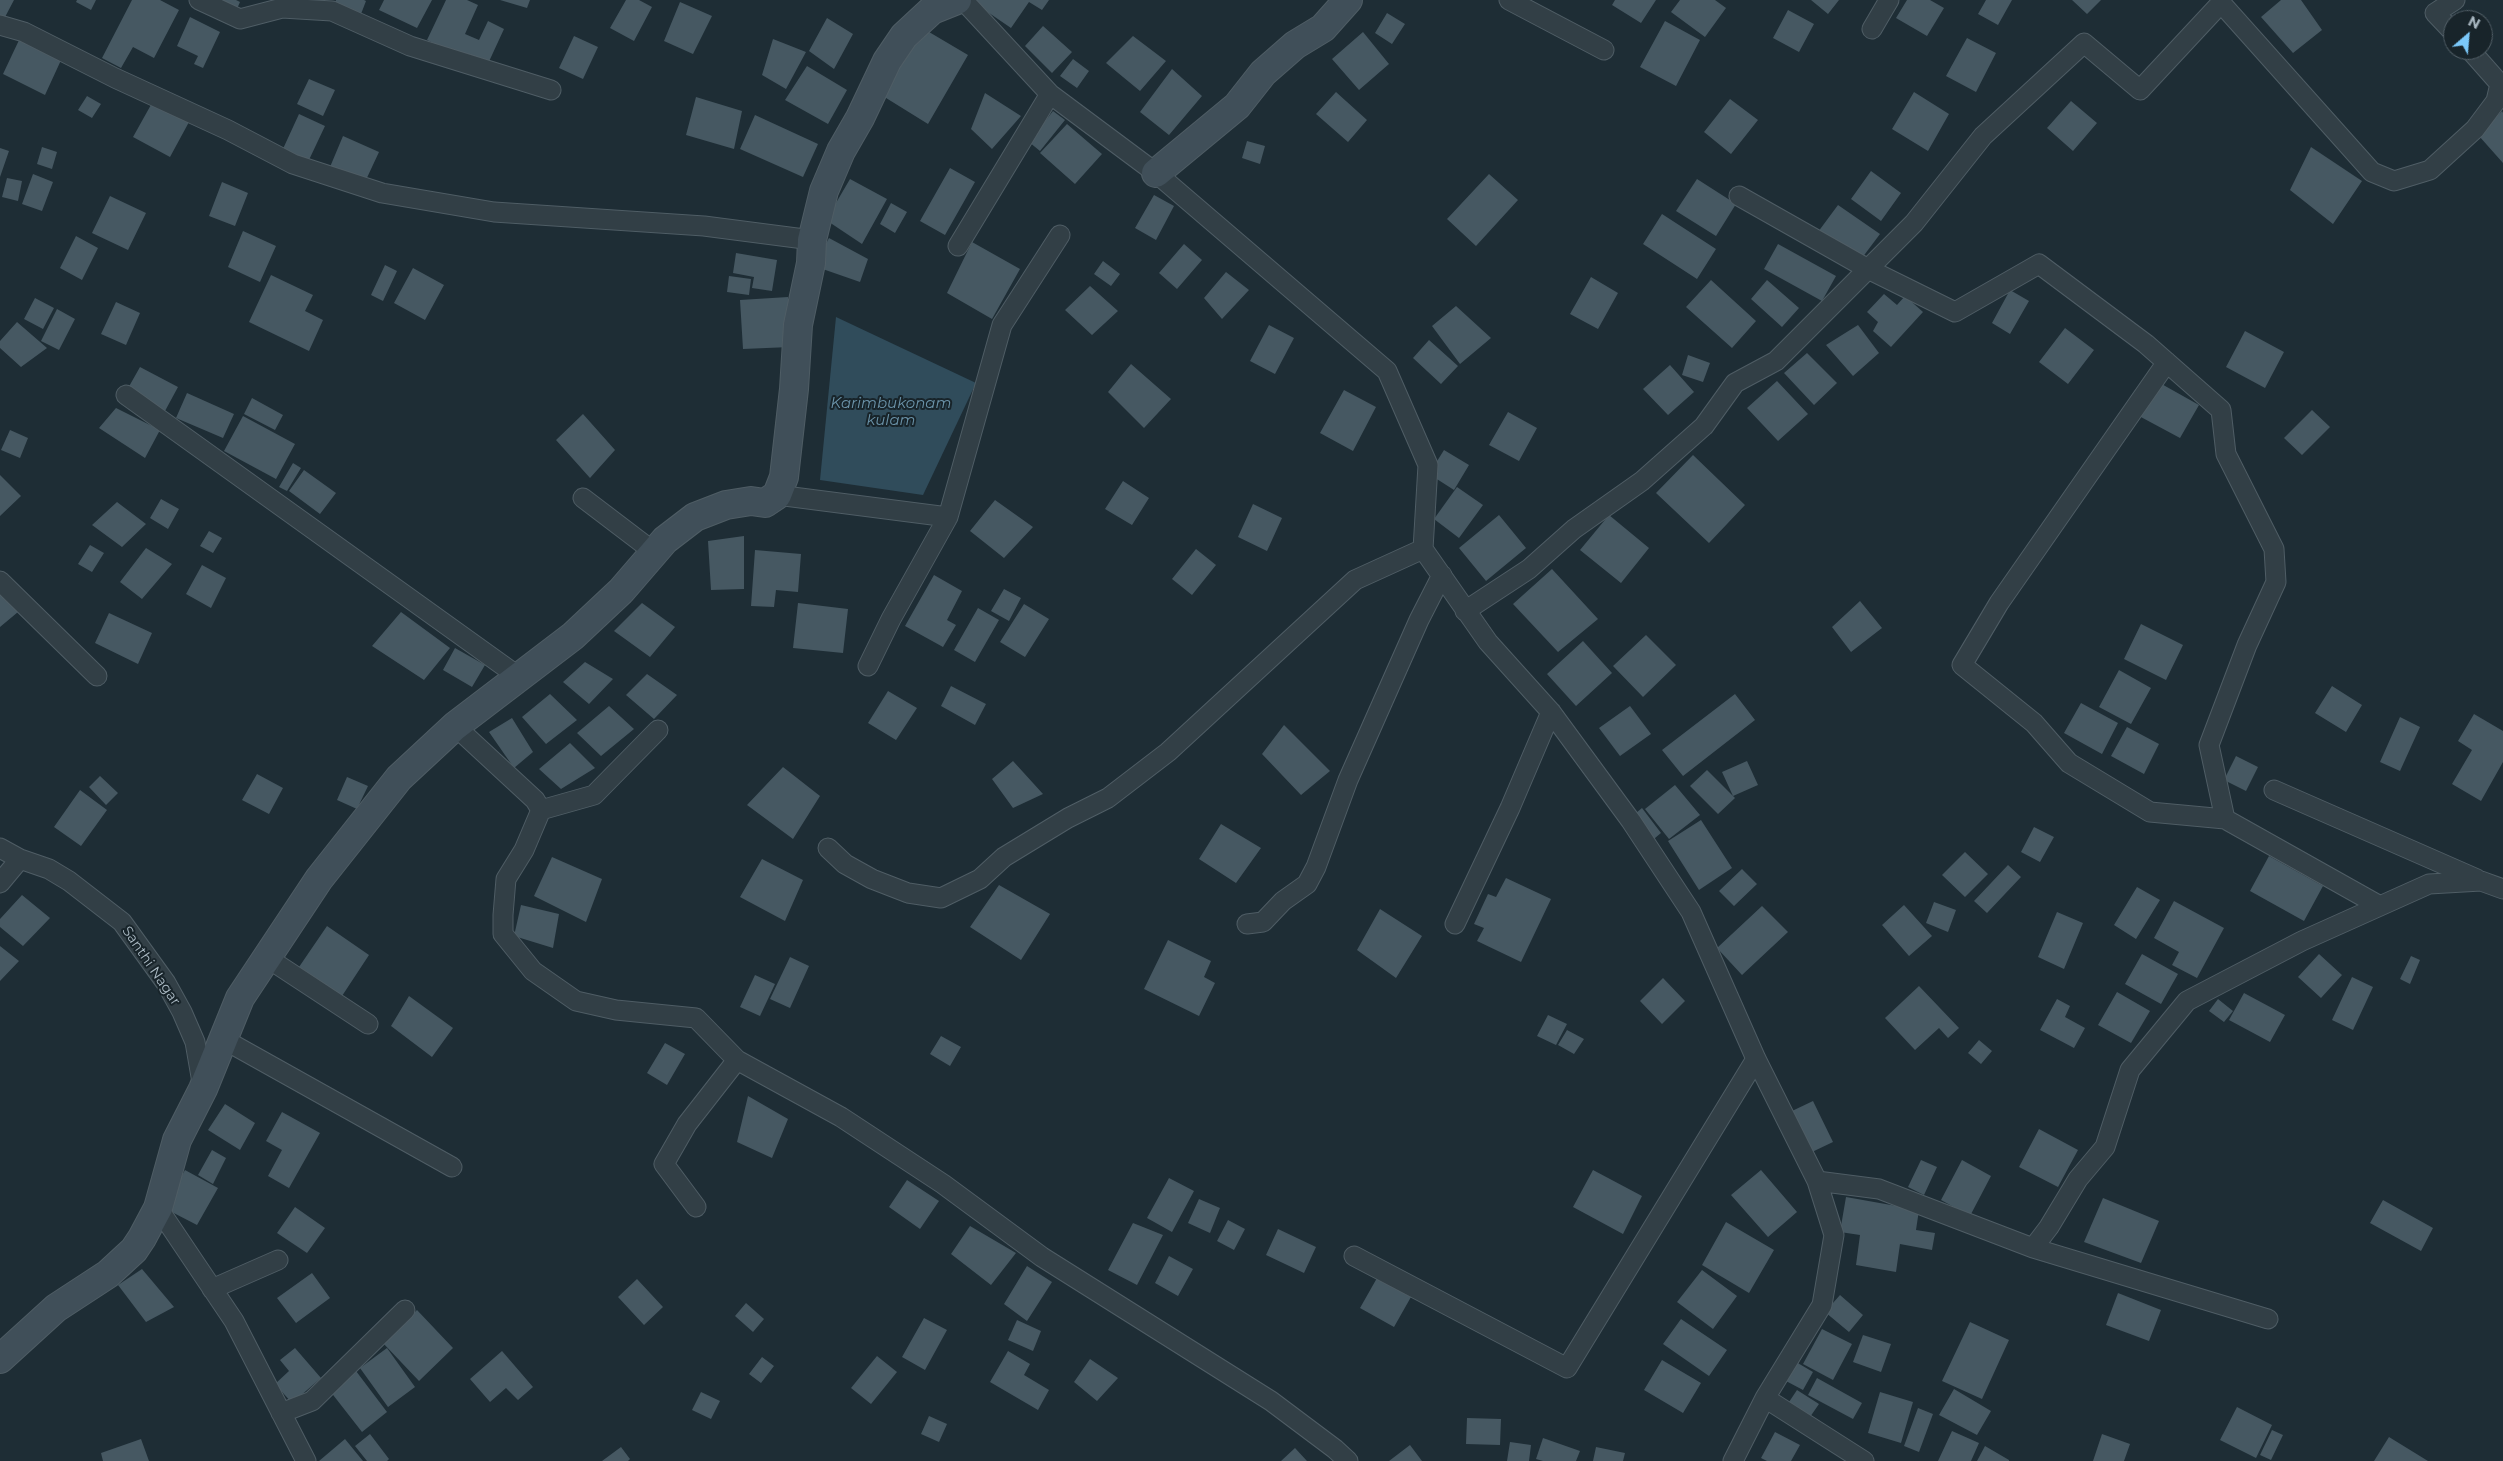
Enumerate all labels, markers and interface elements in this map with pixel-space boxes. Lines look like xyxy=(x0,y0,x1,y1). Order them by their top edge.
north arrow xyxy=(2443,10,2493,60)
text: N xyxy=(2465,12,2483,33)
water label: Karimbukonam kulam xyxy=(831,395,951,430)
street label: Santhi Nagar xyxy=(118,923,184,1009)

